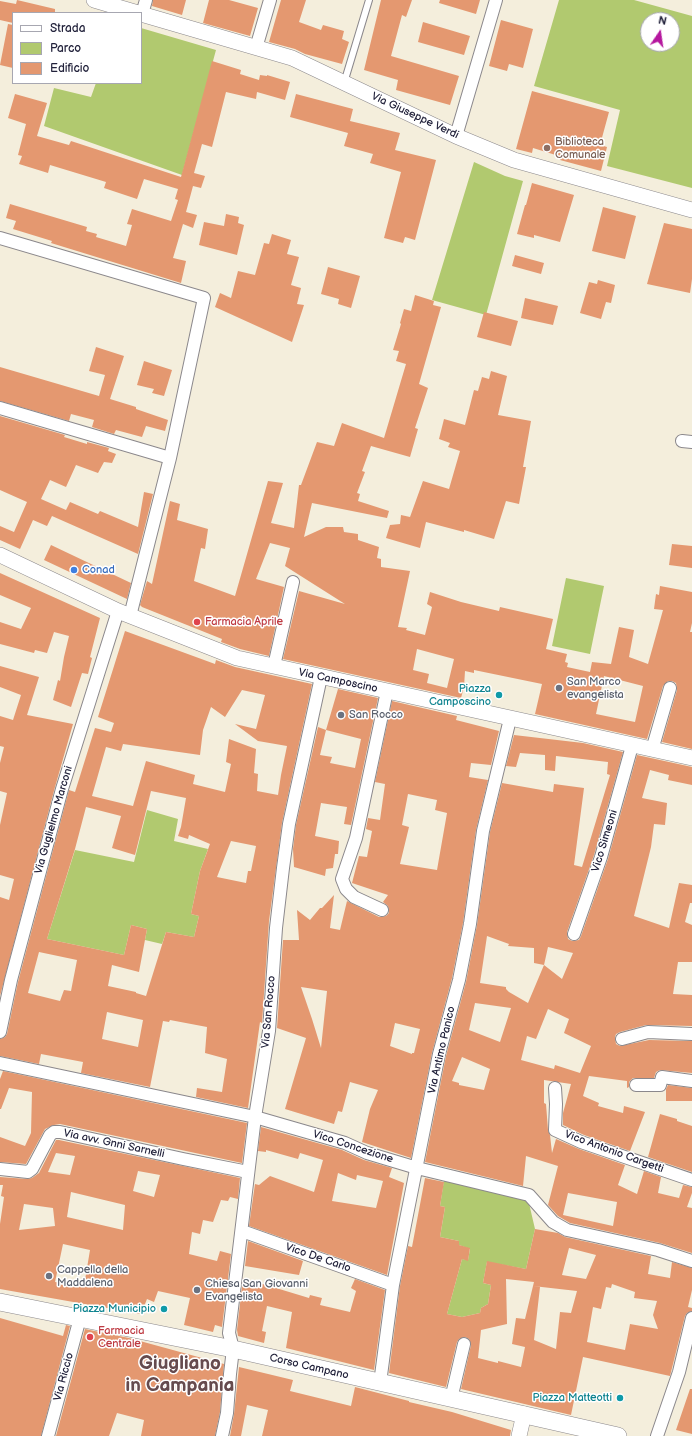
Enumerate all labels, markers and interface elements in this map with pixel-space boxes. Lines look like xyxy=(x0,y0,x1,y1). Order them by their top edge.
legend xyxy=(12,12,142,84)
north arrow xyxy=(640,12,680,52)
text: N xyxy=(657,14,668,28)
text: Strada xyxy=(50,21,86,36)
text: Parco xyxy=(50,41,81,56)
text: Edificio xyxy=(50,61,89,76)
street label: Via Giuseppe Verdi xyxy=(369,90,461,142)
place label: Biblioteca Comunale xyxy=(555,135,606,161)
marker: Biblioteca Comunale xyxy=(542,143,552,153)
place label: Conad xyxy=(82,563,115,577)
marker: Conad xyxy=(69,565,79,575)
place label: Farmacia Aprile xyxy=(205,615,283,629)
marker: Farmacia Aprile xyxy=(192,617,202,627)
street label: Via Camposcino xyxy=(297,666,379,696)
place label: San Marco evangelista xyxy=(567,675,624,701)
place label: Piazza Camposcino xyxy=(429,682,491,708)
marker: San Marco evangelista xyxy=(554,683,564,693)
marker: Piazza Camposcino xyxy=(494,690,504,700)
place label: San Rocco xyxy=(349,708,403,722)
marker: San Rocco xyxy=(336,710,346,720)
street label: Via Guglielmo Marconi xyxy=(32,764,76,876)
street label: Vico Simeoni xyxy=(589,808,621,874)
street label: Via San Rocco xyxy=(259,975,279,1049)
street label: Via Antimo Panico xyxy=(426,1005,458,1095)
street label: Via avv. Gnni Sarnelli xyxy=(62,1127,166,1161)
street label: Vico Concezione xyxy=(311,1128,395,1166)
street label: Vico Antonio Cargetti xyxy=(563,1128,665,1176)
street label: Vico De Carlo xyxy=(283,1241,353,1275)
place label: Cappella della Maddalena xyxy=(57,1263,128,1289)
marker: Cappella della Maddalena xyxy=(44,1271,54,1281)
place label: Chiesa San Giovanni Evangelista xyxy=(205,1277,308,1303)
marker: Chiesa San Giovanni Evangelista xyxy=(192,1285,202,1295)
place label: Piazza Municipio xyxy=(73,1302,156,1316)
marker: Piazza Municipio xyxy=(159,1304,169,1314)
place label: Farmacia Centrale xyxy=(98,1324,144,1350)
marker: Farmacia Centrale xyxy=(85,1332,95,1342)
street label: Via Riccio xyxy=(51,1351,77,1403)
street label: Corso Campano xyxy=(268,1351,350,1383)
district label: Giugliano in Campania xyxy=(126,1353,234,1397)
place label: Piazza Matteotti xyxy=(533,1391,612,1405)
marker: Piazza Matteotti xyxy=(615,1393,625,1403)

